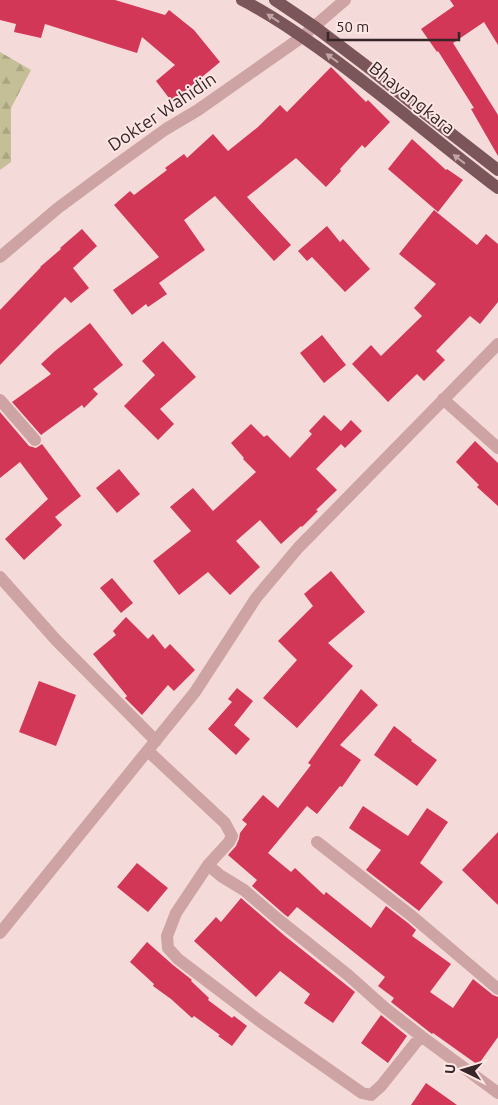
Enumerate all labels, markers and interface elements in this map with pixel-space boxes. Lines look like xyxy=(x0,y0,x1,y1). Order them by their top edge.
scale bar xyxy=(328,10,459,42)
one-way arrow xyxy=(266,13,280,22)
text: 50 m xyxy=(336,18,369,35)
one-way arrow xyxy=(325,53,339,63)
street label: Bhayangkara xyxy=(366,57,459,138)
street label: Dokter Wahidin xyxy=(104,68,219,155)
one-way arrow xyxy=(453,153,466,164)
north arrow xyxy=(438,1045,488,1095)
text: U xyxy=(442,1063,458,1074)

